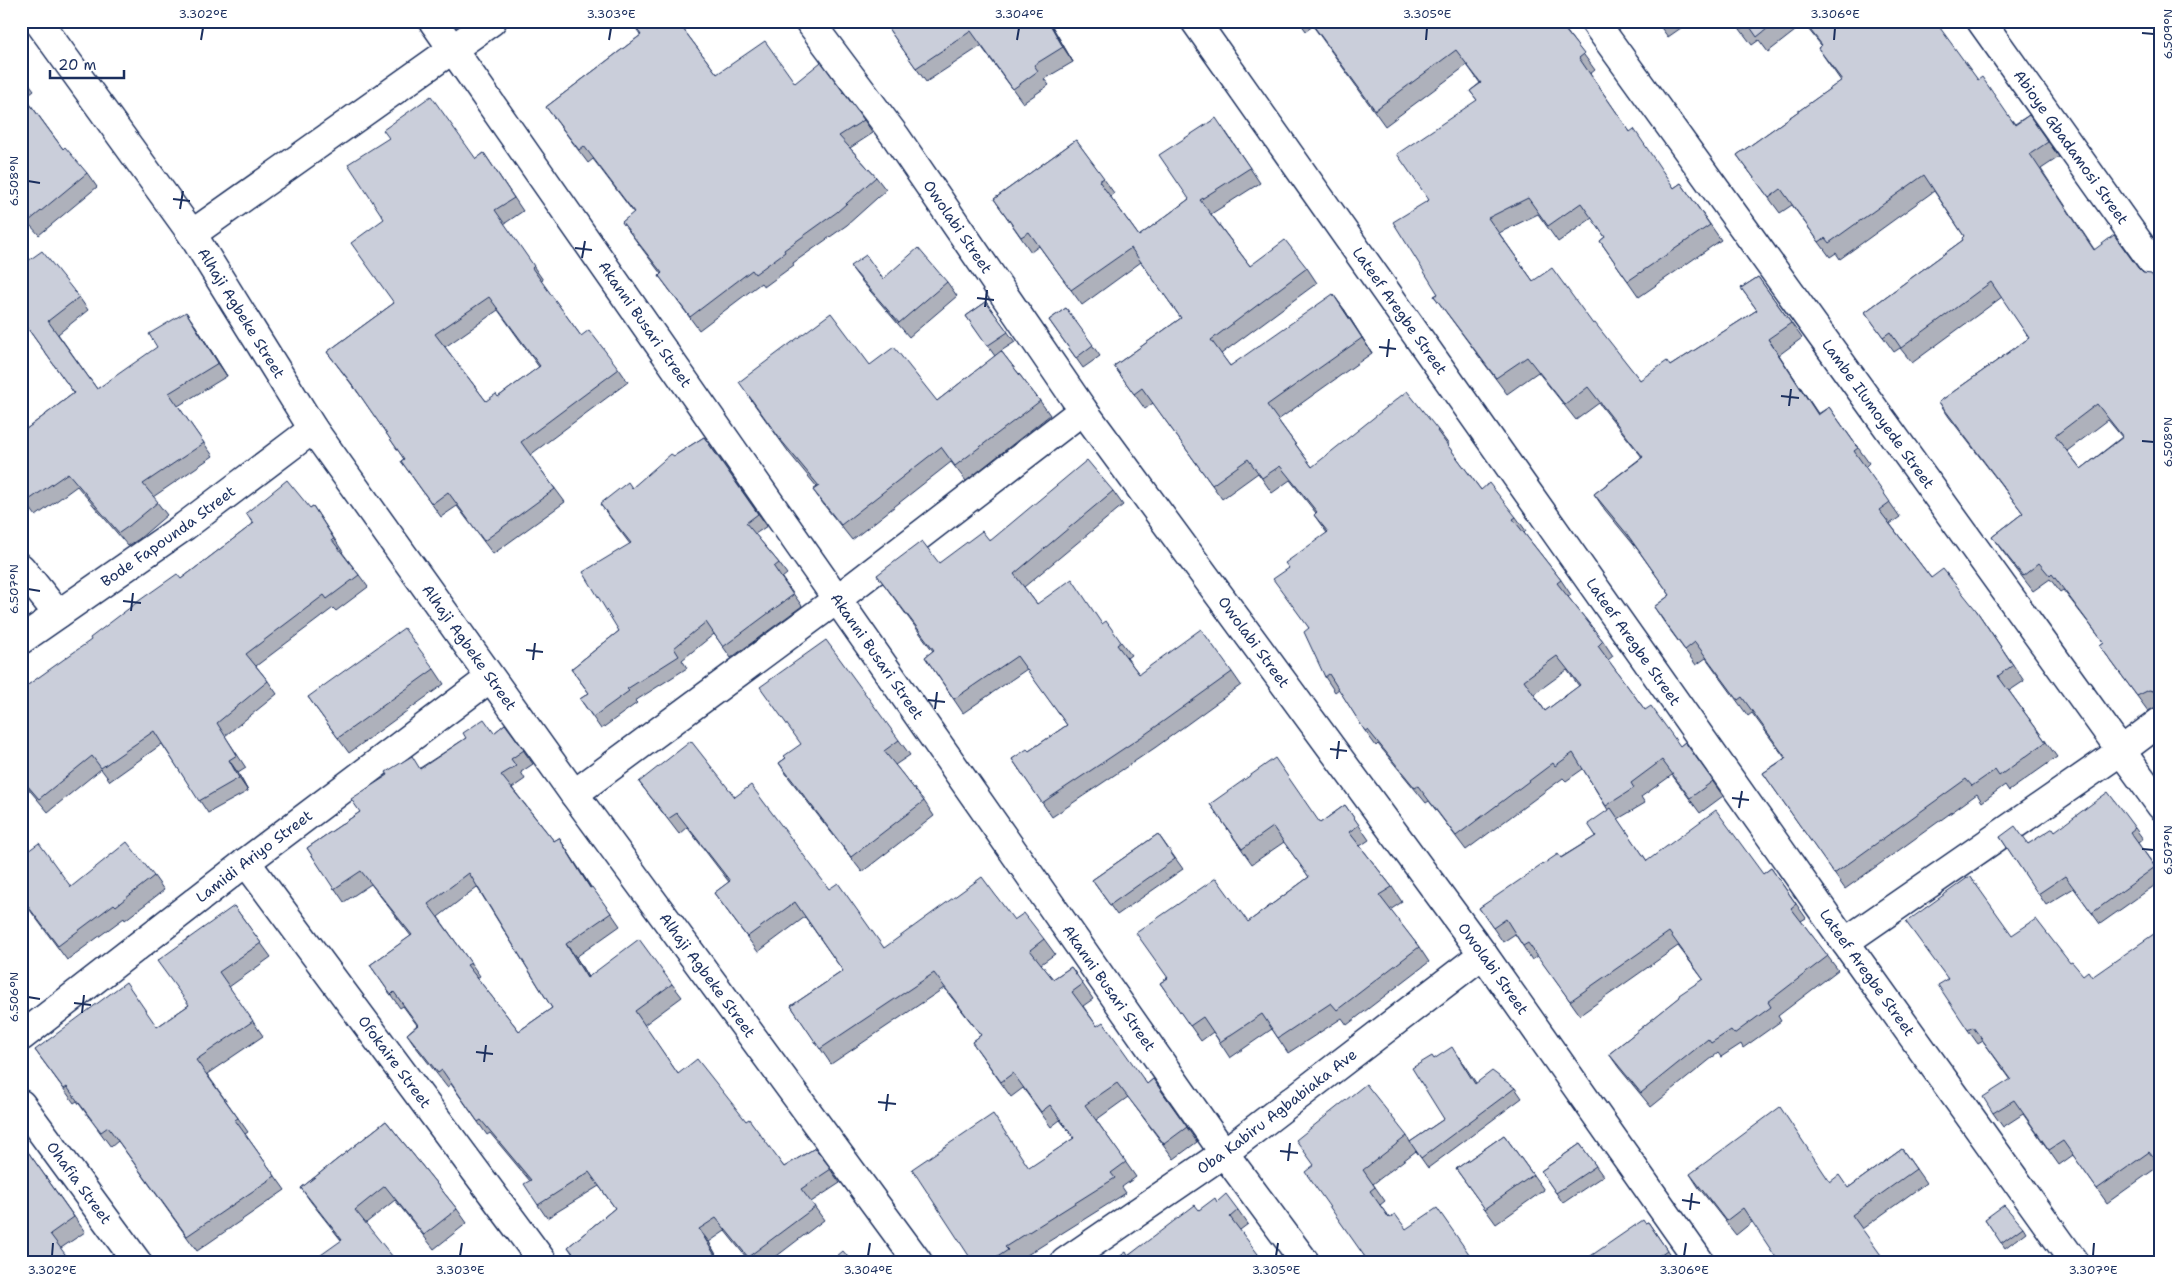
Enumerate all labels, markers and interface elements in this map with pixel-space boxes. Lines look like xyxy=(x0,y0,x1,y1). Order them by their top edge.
text: 3.302°E xyxy=(179,6,227,22)
text: 3.303°E xyxy=(587,6,635,22)
text: 3.304°E xyxy=(994,6,1044,22)
text: 3.305°E xyxy=(1403,6,1451,22)
text: 3.306°E xyxy=(1810,6,1860,22)
text: 6.509°N xyxy=(2160,9,2176,59)
scale bar xyxy=(50,48,124,80)
text: 20 m xyxy=(58,55,97,75)
street label: Abioye Gbadamosi Street xyxy=(2009,66,2133,229)
text: 6.508°N xyxy=(6,156,22,206)
street label: Owolabi Street xyxy=(919,176,997,277)
street label: Lateef Aregbe Street xyxy=(1348,243,1452,379)
street label: Alhaji Agbeke Street xyxy=(193,244,289,382)
street label: Akanni Busari Street xyxy=(594,257,696,391)
street label: Lambe Ilumoyede Street xyxy=(1817,335,1939,493)
text: 6.508°N xyxy=(2160,417,2176,467)
street label: Bode Fapounda Street xyxy=(97,481,240,591)
text: 6.507°N xyxy=(6,564,22,614)
street label: Lateef Aregbe Street xyxy=(1581,574,1685,710)
street label: Alhaji Agbeke Street xyxy=(417,581,521,714)
street label: Akanni Busari Street xyxy=(826,589,928,723)
street label: Owolabi Street xyxy=(1213,592,1294,692)
street label: Lamidi Ariyo Street xyxy=(192,805,316,907)
text: 6.507°N xyxy=(2160,825,2176,875)
street label: Lateef Aregbe Street xyxy=(1815,905,1919,1040)
street label: Alhaji Agbeke Street xyxy=(655,909,760,1042)
street label: Owolabi Street xyxy=(1453,919,1533,1019)
street label: Akanni Busari Street xyxy=(1058,921,1160,1055)
text: 6.506°N xyxy=(6,972,22,1022)
street label: Ofokaire Street xyxy=(354,1012,435,1112)
street label: Oba Kabiru Agbabiaka Ave xyxy=(1193,1044,1361,1179)
street label: Ohafia Street xyxy=(42,1138,116,1228)
text: 3.302°E xyxy=(28,1262,76,1278)
text: 3.303°E xyxy=(436,1262,484,1278)
text: 3.304°E xyxy=(843,1262,893,1278)
text: 3.305°E xyxy=(1252,1262,1300,1278)
text: 3.306°E xyxy=(1659,1262,1709,1278)
text: 3.307°E xyxy=(2069,1262,2117,1278)

